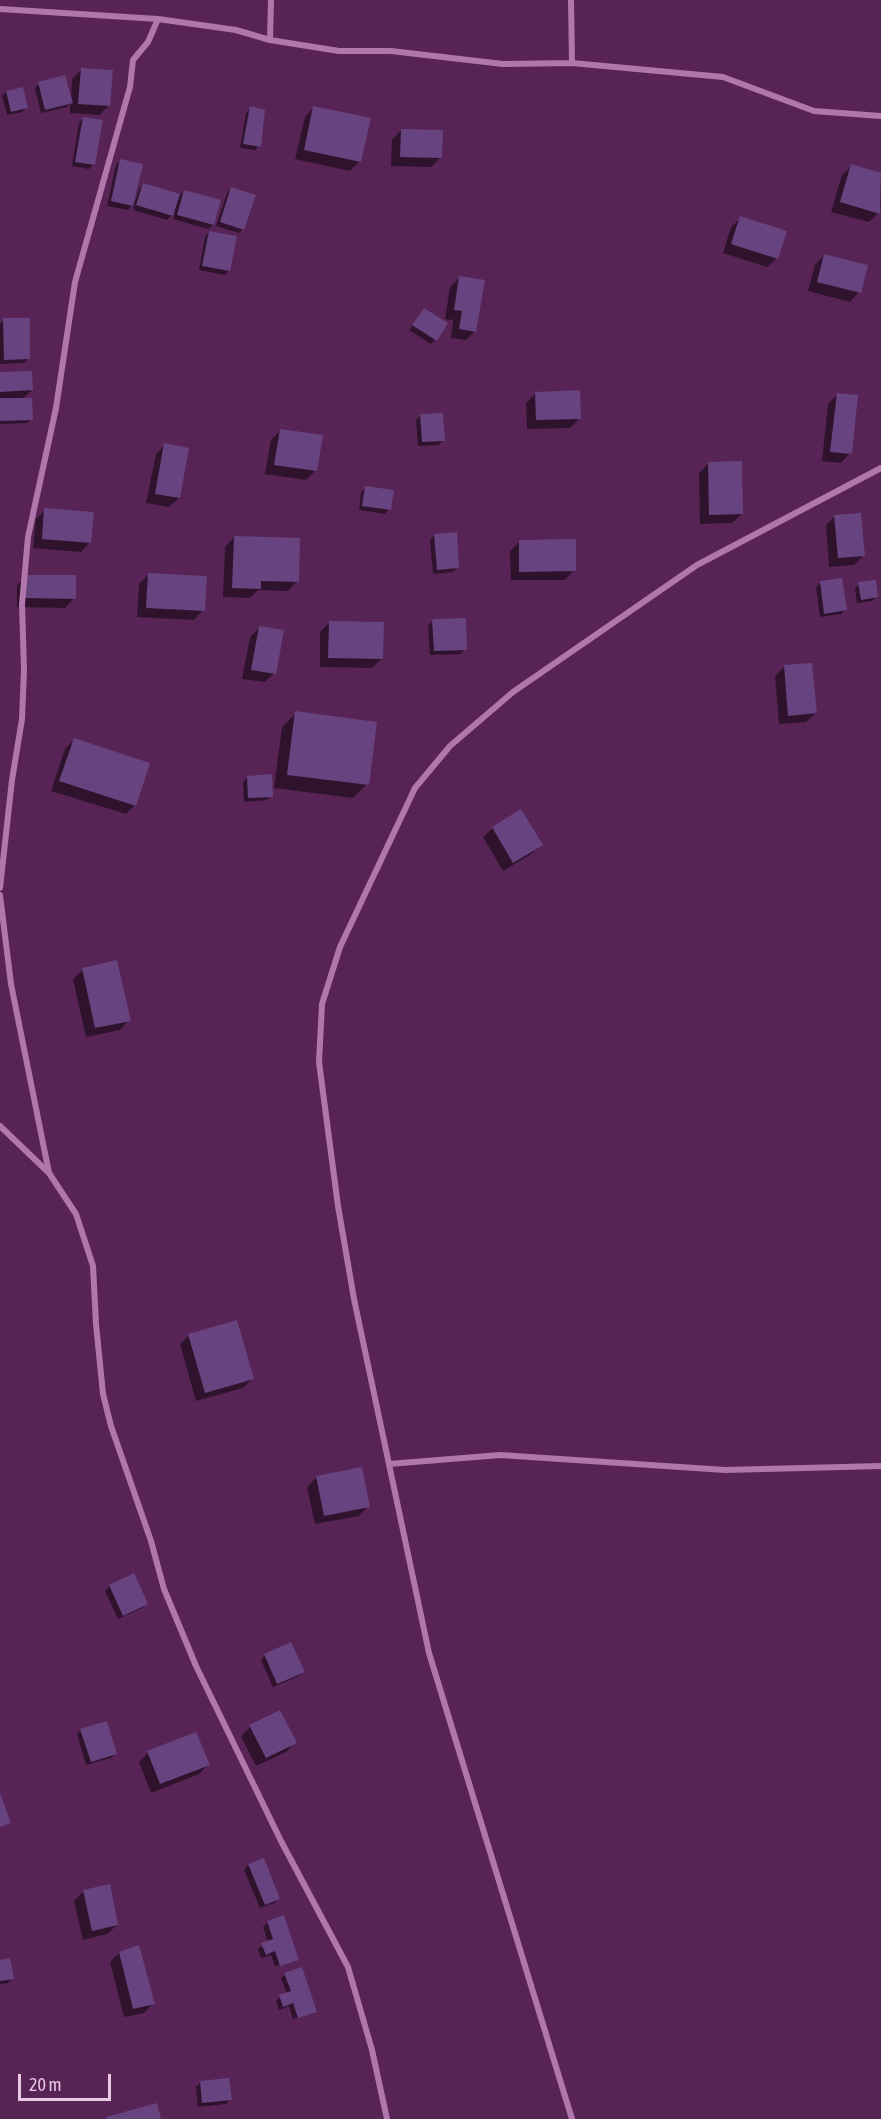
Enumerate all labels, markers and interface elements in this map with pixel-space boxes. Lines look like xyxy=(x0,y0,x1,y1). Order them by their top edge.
scale bar xyxy=(21,2062,114,2100)
text: 20 m xyxy=(29,2074,61,2095)

